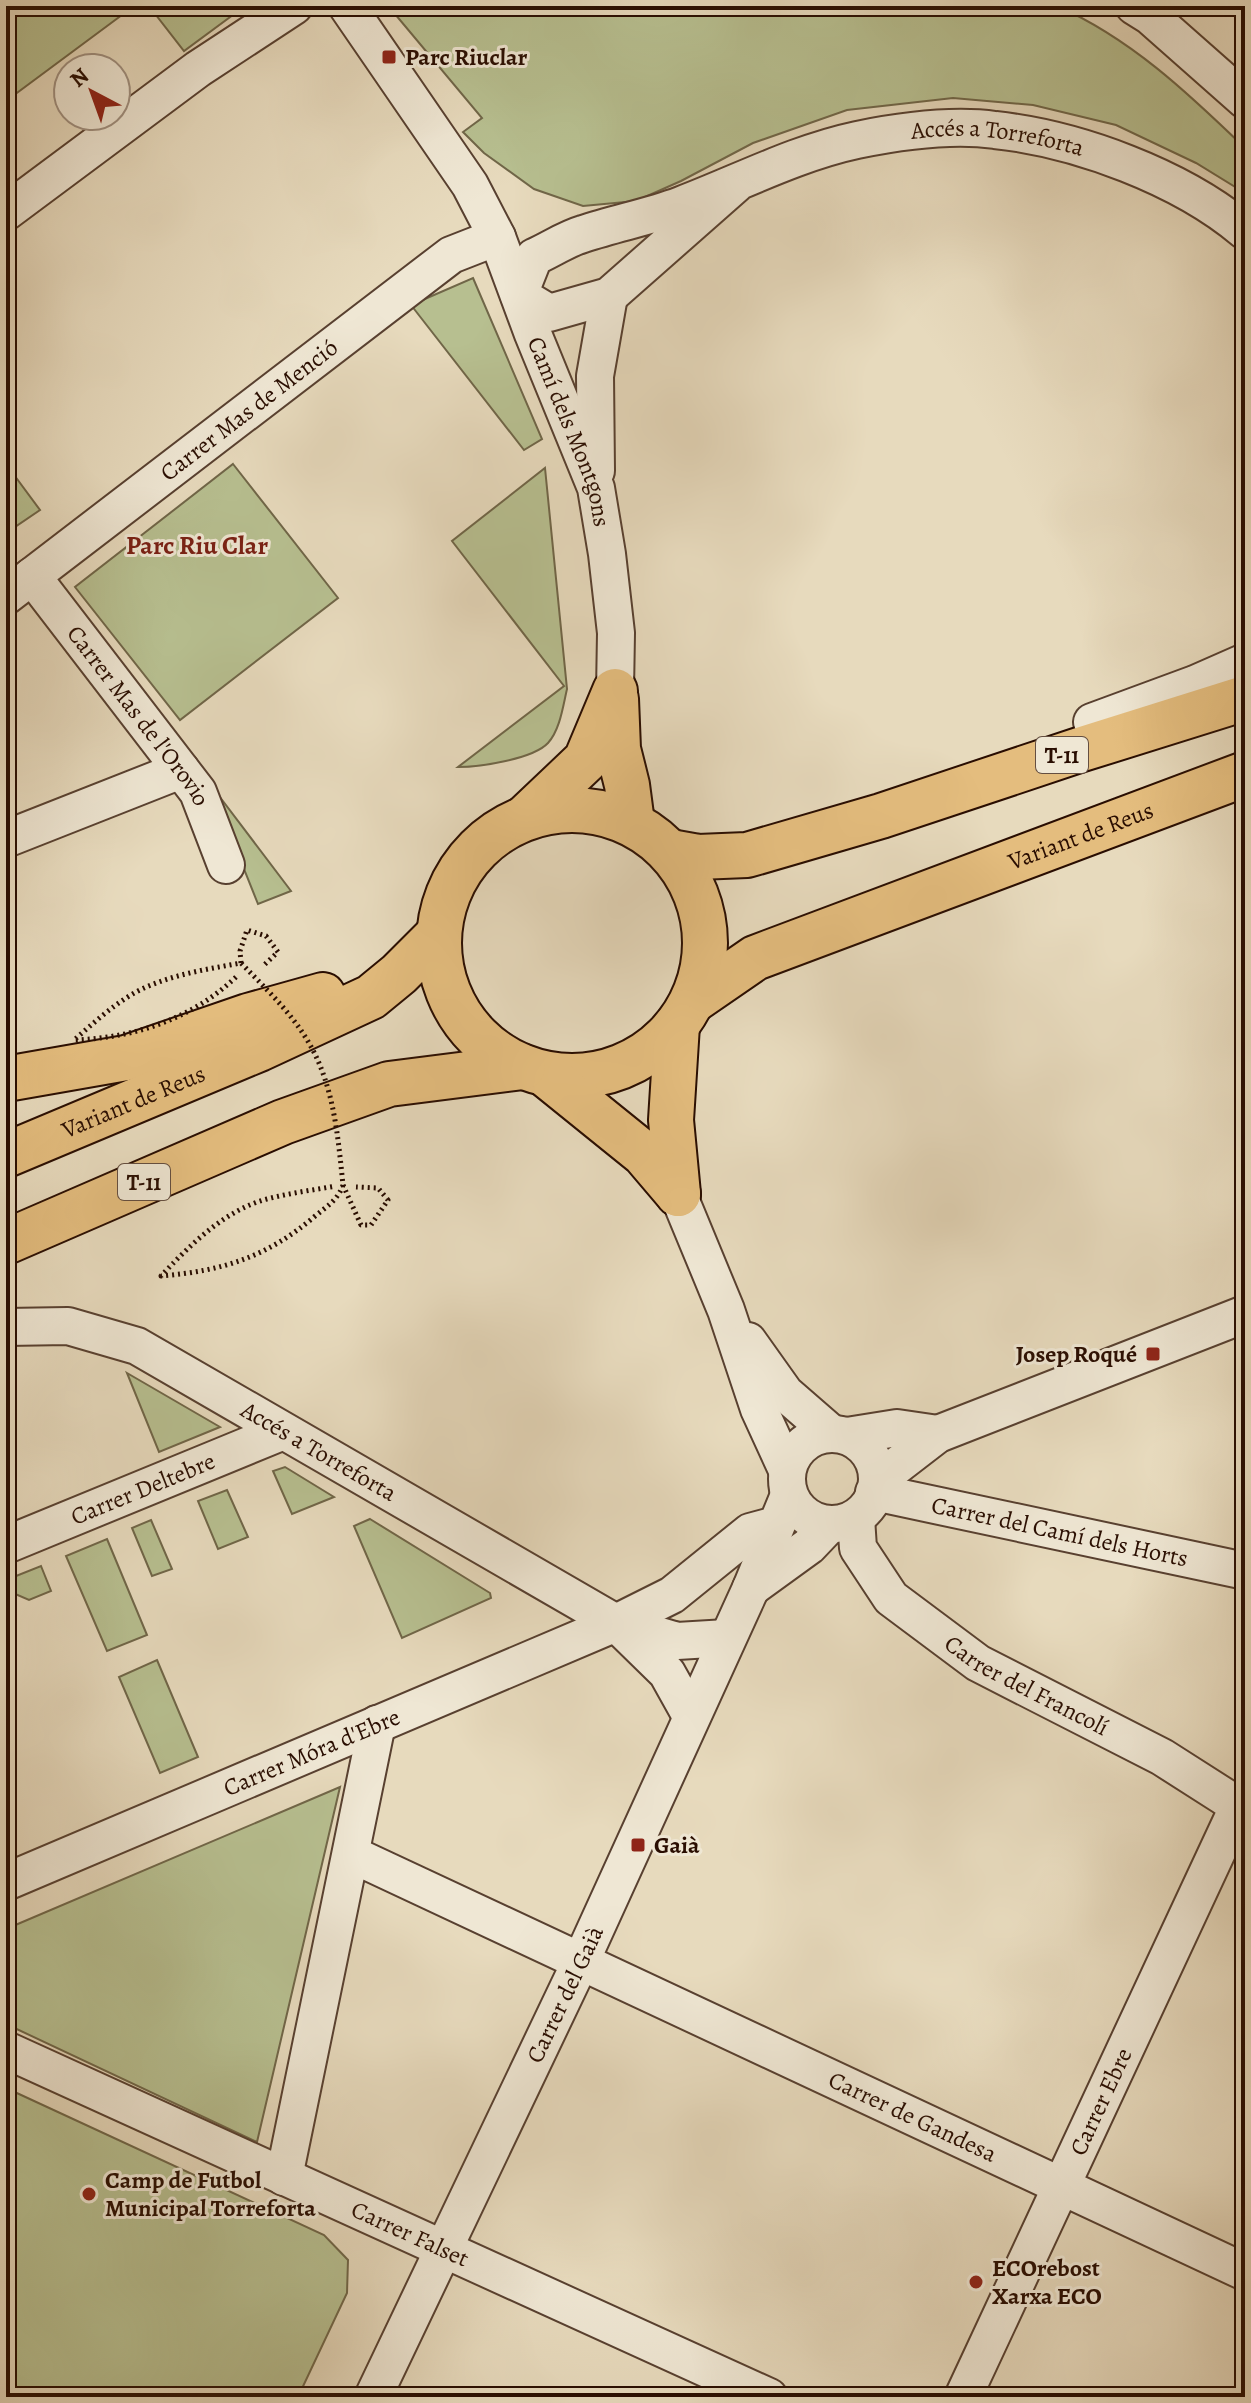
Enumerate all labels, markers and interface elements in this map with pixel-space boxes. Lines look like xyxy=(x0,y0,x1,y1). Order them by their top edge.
place label: Parc Riuclar xyxy=(405,41,528,73)
marker: Parc Riuclar xyxy=(380,48,398,66)
north arrow xyxy=(52,52,132,132)
text: N xyxy=(64,61,95,94)
street label: Accés a Torreforta xyxy=(908,112,1089,164)
street label: Carrer Mas de Menció xyxy=(153,331,344,488)
street label: Camí dels Montgons xyxy=(520,332,618,529)
district label: Parc Riu Clar xyxy=(126,528,268,563)
street label: Carrer Mas de l'Orovio xyxy=(60,619,218,810)
road number: T-11 xyxy=(1036,737,1088,773)
street label: Variant de Reus xyxy=(1003,794,1158,878)
street label: Variant de Reus xyxy=(56,1057,210,1146)
road number: T-11 xyxy=(118,1164,170,1200)
place label: Josep Roqué xyxy=(1016,1338,1137,1370)
marker: Josep Roqué xyxy=(1144,1345,1162,1363)
street label: Accés a Torreforta xyxy=(234,1393,403,1509)
street label: Carrer Deltebre xyxy=(66,1445,220,1533)
street label: Carrer del Camí dels Horts xyxy=(929,1489,1191,1574)
street label: Carrer del Francolí xyxy=(938,1627,1114,1743)
street label: Carrer Móra d'Ebre xyxy=(218,1701,405,1804)
place label: Gaià xyxy=(654,1829,700,1861)
marker: Gaià xyxy=(629,1836,647,1854)
street label: Carrer del Gaià xyxy=(519,1920,611,2068)
street label: Carrer Ebre xyxy=(1062,2043,1140,2161)
street label: Carrer de Gandesa xyxy=(823,2064,1003,2170)
place label: Camp de Futbol Municipal Torreforta xyxy=(105,2164,316,2224)
marker: Camp de Futbol Municipal Torreforta xyxy=(80,2185,98,2203)
street label: Carrer Falset xyxy=(346,2193,474,2274)
place label: ECOrebost Xarxa ECO xyxy=(992,2252,1102,2312)
marker: ECOrebost Xarxa ECO xyxy=(967,2273,985,2291)

